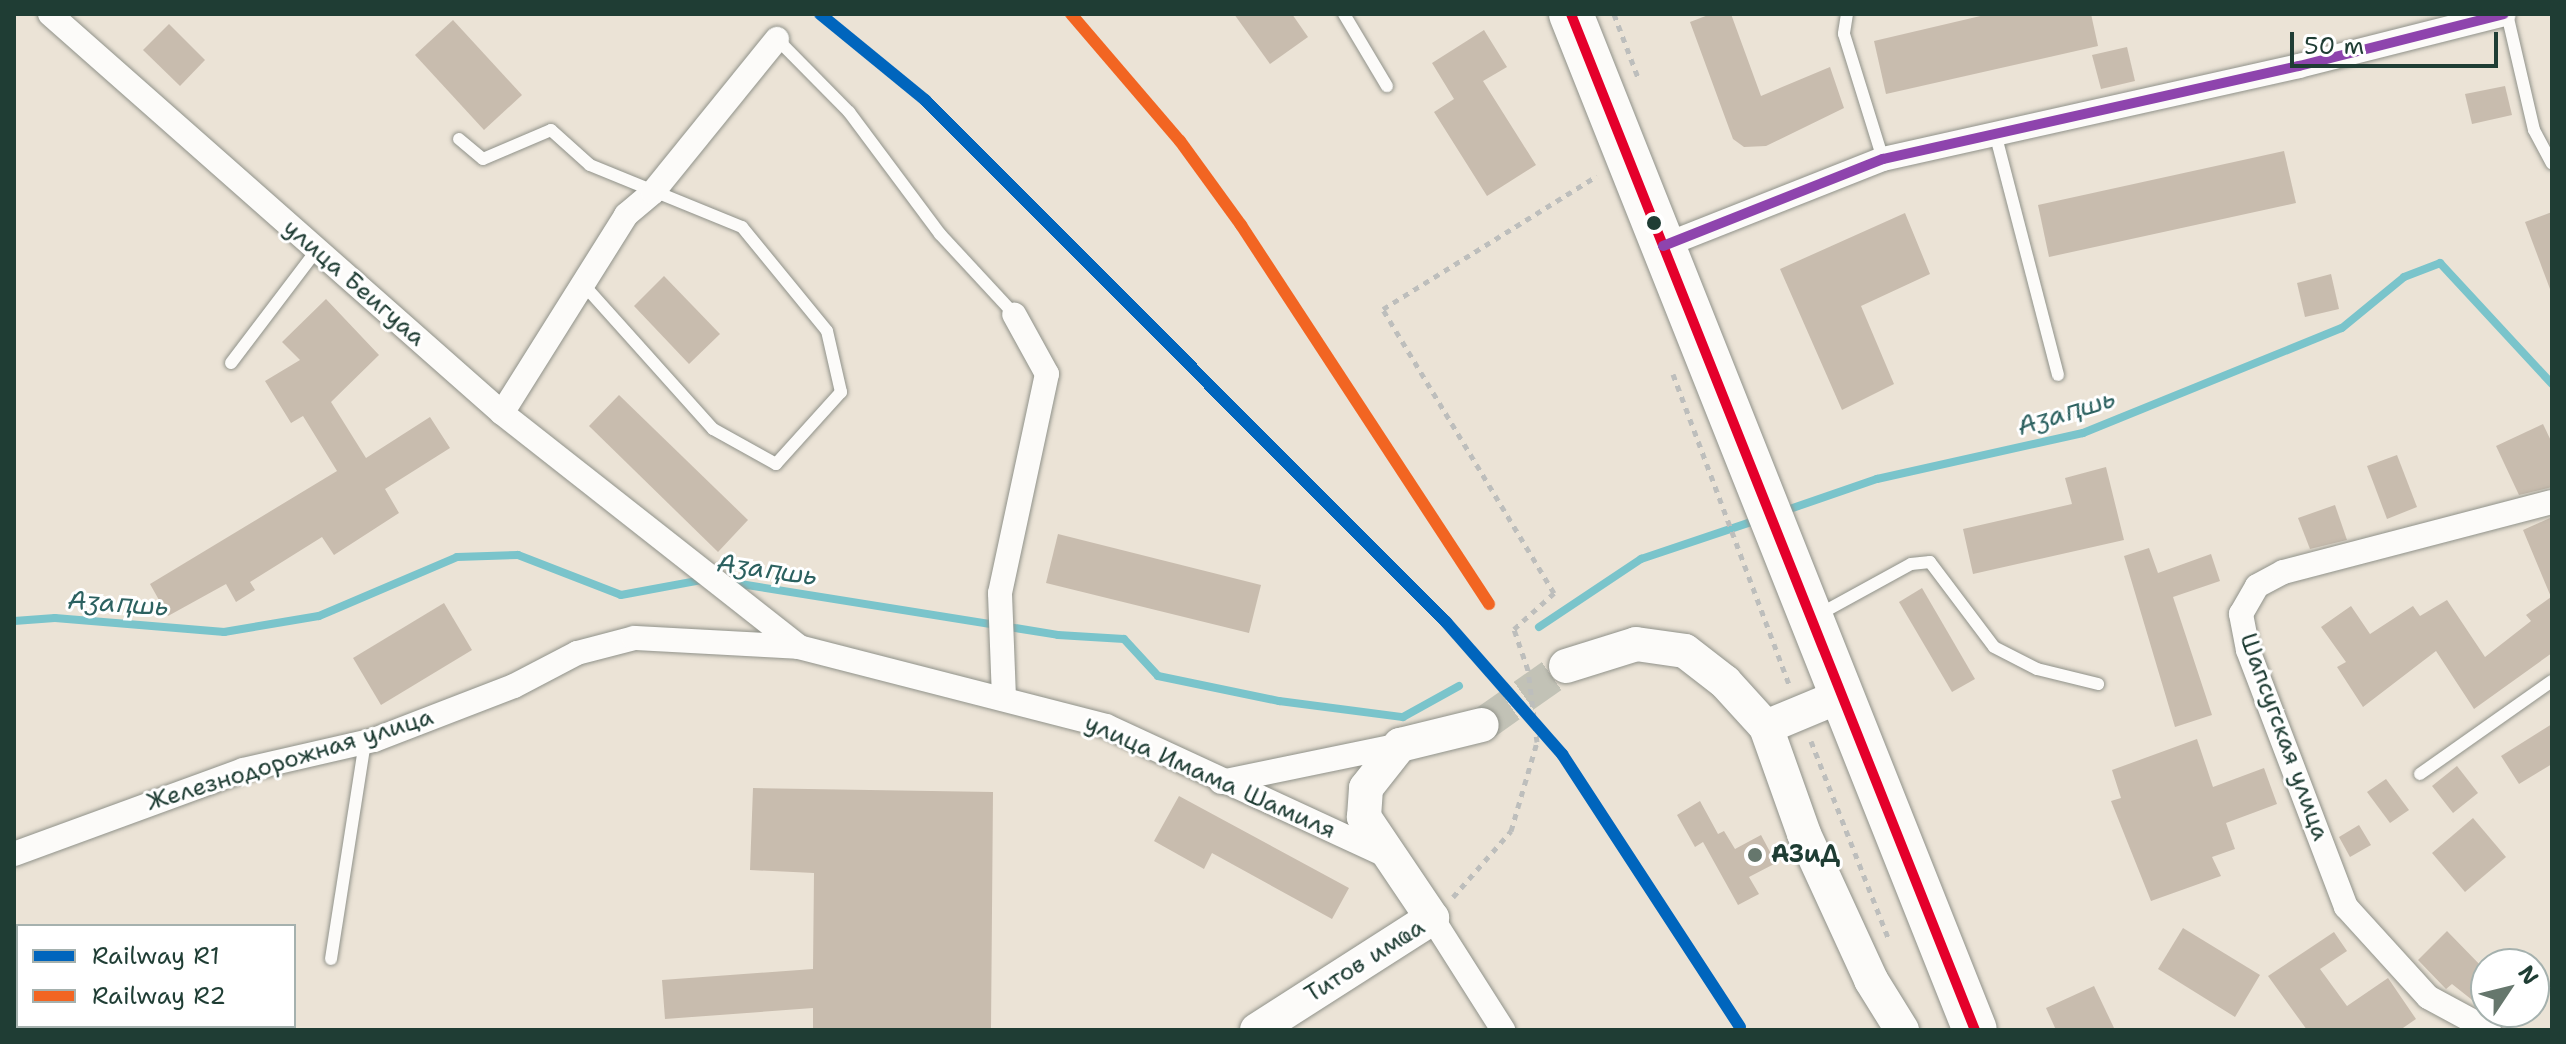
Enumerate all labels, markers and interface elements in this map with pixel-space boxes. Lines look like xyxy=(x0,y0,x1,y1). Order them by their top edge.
scale bar xyxy=(2294,16,2502,66)
text: 50 m xyxy=(2304,30,2364,62)
street label: улица Беигуаа xyxy=(277,213,431,353)
unlabelled marker xyxy=(1646,215,1662,231)
water label: Аӡаԥшь xyxy=(2013,382,2119,442)
water label: Аӡаԥшь xyxy=(715,547,819,591)
water label: Аӡаԥшь xyxy=(67,584,169,622)
street label: Шапсугская улица xyxy=(2233,629,2335,845)
street label: Железнодорожная улица xyxy=(143,703,437,817)
street label: улица Имама Шамиля xyxy=(1080,709,1340,845)
place label: АЗиД xyxy=(1771,841,1840,869)
marker: АЗиД xyxy=(1746,846,1764,864)
street label: Титов имҩа xyxy=(1300,913,1430,1009)
legend xyxy=(16,924,296,1028)
text: Railway R1 xyxy=(92,940,220,972)
north arrow xyxy=(2470,948,2550,1028)
text: N xyxy=(2512,960,2545,991)
text: Railway R2 xyxy=(92,980,226,1012)

